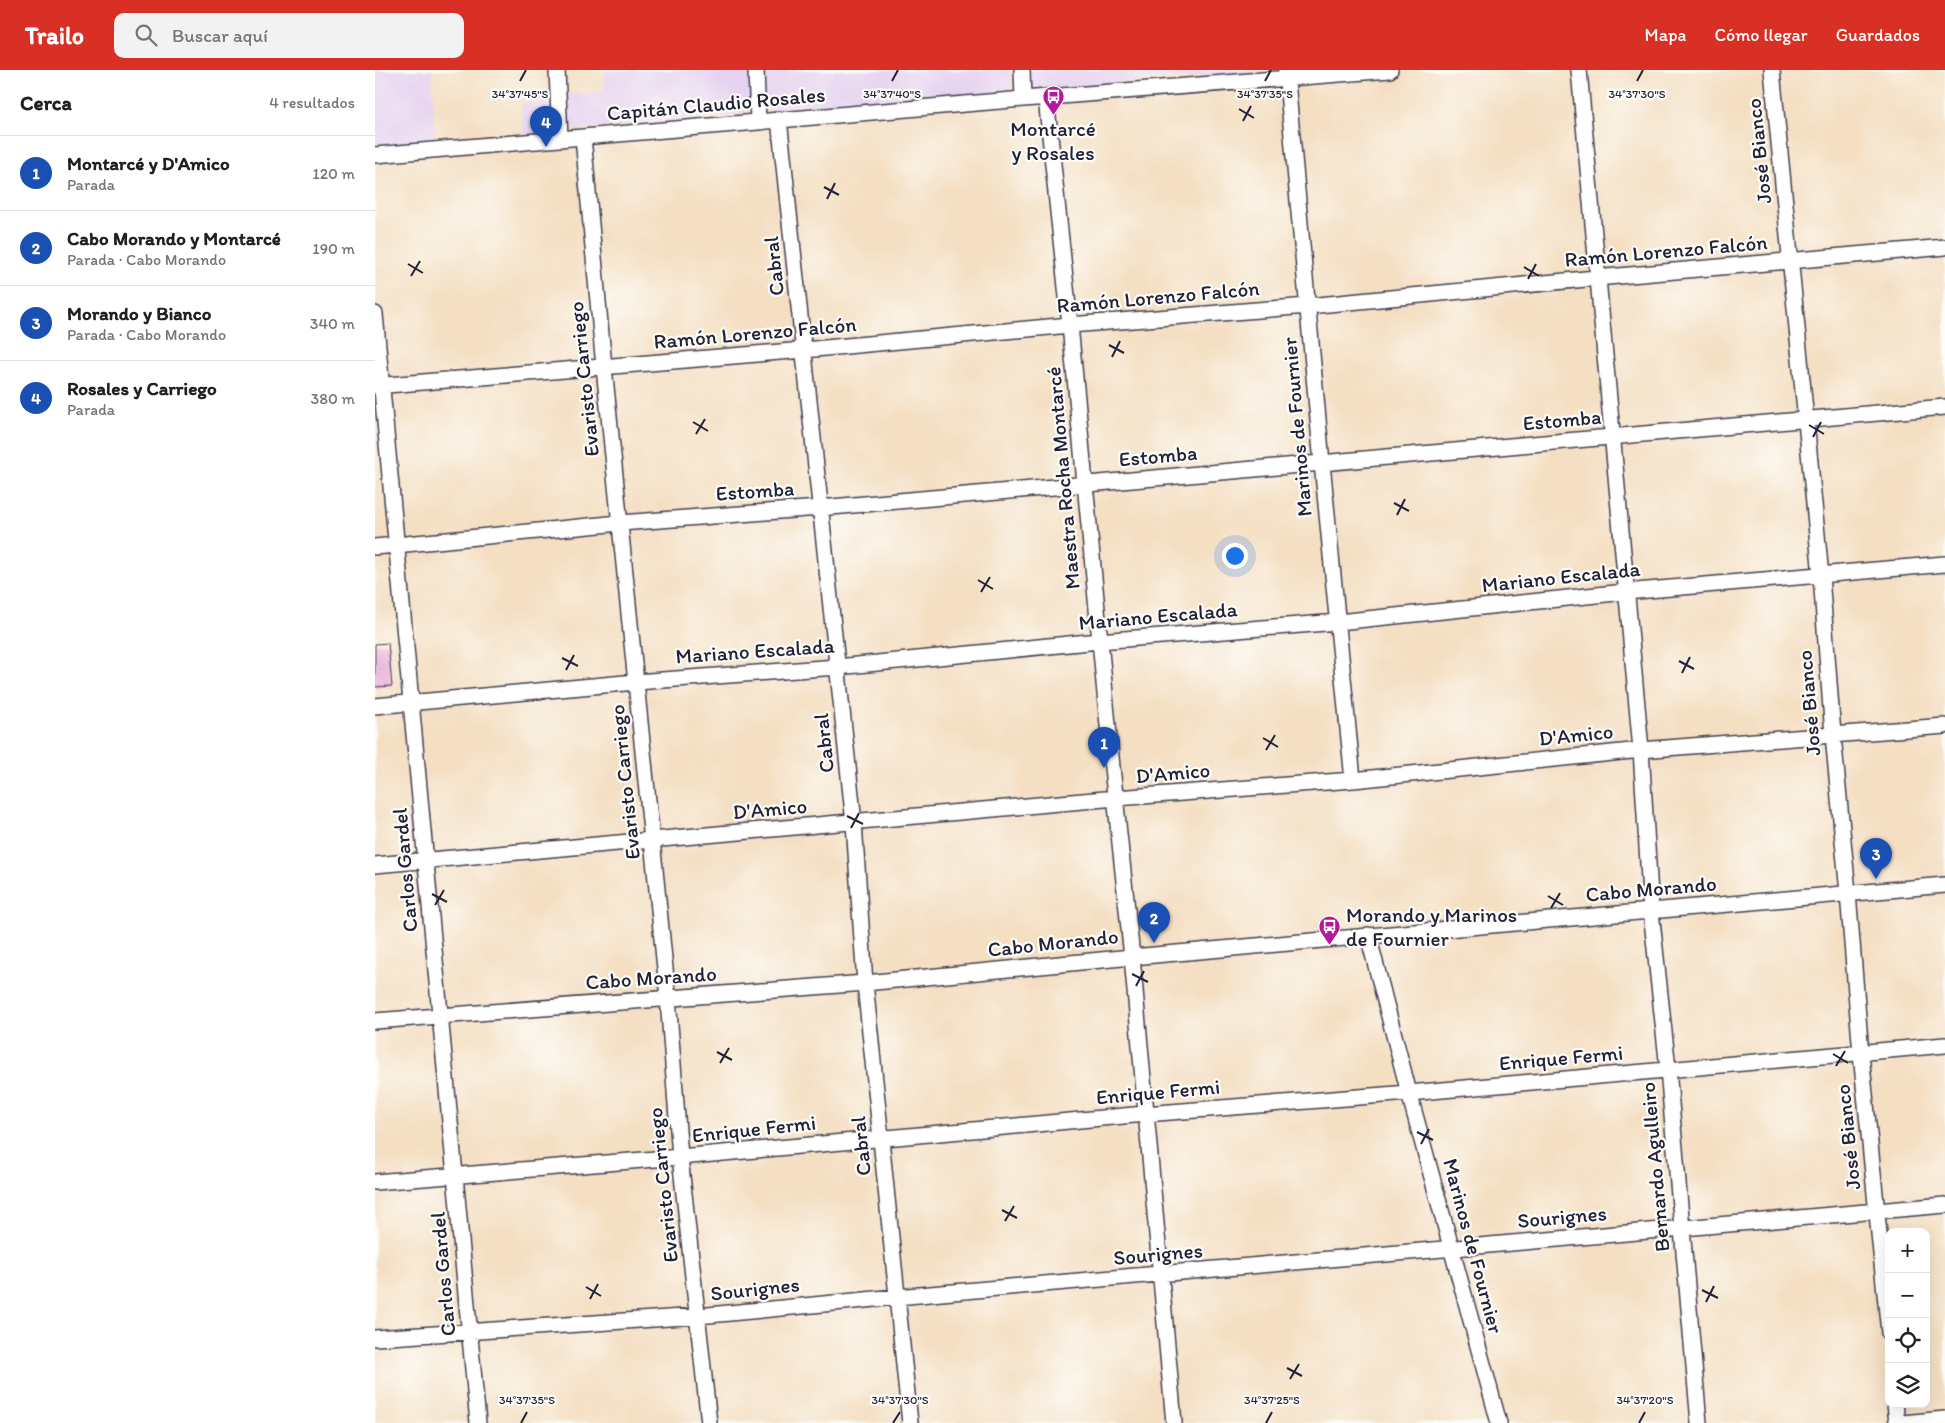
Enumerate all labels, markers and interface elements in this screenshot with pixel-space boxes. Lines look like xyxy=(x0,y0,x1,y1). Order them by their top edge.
search box xyxy=(114,13,464,58)
text: Trailo xyxy=(25,21,84,50)
icon: search xyxy=(132,21,160,49)
text: Buscar aquí xyxy=(172,24,268,47)
text: Mapa xyxy=(1645,24,1686,46)
text: Cómo llegar xyxy=(1714,24,1808,46)
text: Guardados xyxy=(1836,24,1920,46)
street label: Capitán Claudio Rosales xyxy=(606,81,826,126)
bus stop icon: Montarcé y Rosales xyxy=(1041,85,1065,116)
text: 34°37'45"S xyxy=(492,87,549,101)
text: 34°37'40"S xyxy=(863,87,921,101)
text: 34°37'35"S xyxy=(1237,87,1293,101)
text: 34°37'30"S xyxy=(1608,87,1666,101)
text: Cerca xyxy=(20,90,72,115)
text: 4 resultados xyxy=(269,93,355,112)
street label: José Bianco xyxy=(1741,97,1776,205)
pin: 4 xyxy=(530,106,562,147)
place label: Montarcé y Rosales xyxy=(1010,116,1096,165)
text: Montarcé y D'Amico xyxy=(67,152,230,175)
text: 1 xyxy=(32,164,40,183)
text: 120 m xyxy=(312,164,355,183)
text: Parada xyxy=(67,175,115,194)
text: Cabo Morando y Montarcé xyxy=(67,227,281,250)
street label: Ramón Lorenzo Falcón xyxy=(1564,229,1768,272)
street label: Cabral xyxy=(758,235,789,297)
text: 2 xyxy=(32,239,40,258)
text: 190 m xyxy=(312,239,355,258)
text: Parada · Cabo Morando xyxy=(67,250,226,269)
street label: Ramón Lorenzo Falcón xyxy=(1056,275,1260,318)
street label: Evaristo Carriego xyxy=(563,300,604,458)
text: Morando y Bianco xyxy=(67,302,211,325)
street label: Ramón Lorenzo Falcón xyxy=(653,311,857,354)
text: 3 xyxy=(32,314,40,333)
text: 340 m xyxy=(310,314,355,333)
text: Parada · Cabo Morando xyxy=(67,325,226,344)
street label: Marinos de Fournier xyxy=(1276,336,1317,518)
street label: Maestra Rocha Montarcé xyxy=(1040,366,1085,591)
text: Rosales y Carriego xyxy=(67,377,217,400)
text: 4 xyxy=(31,389,41,408)
text: 380 m xyxy=(311,389,355,408)
text: Parada xyxy=(67,400,115,419)
street label: Estomba xyxy=(1522,404,1602,435)
street label: Estomba xyxy=(1118,440,1198,471)
street label: Estomba xyxy=(715,475,795,506)
your location xyxy=(1222,543,1248,569)
street label: Mariano Escalada xyxy=(1480,556,1641,597)
street label: Mariano Escalada xyxy=(1078,596,1238,635)
street label: Mariano Escalada xyxy=(675,632,835,669)
street label: José Bianco xyxy=(1791,649,1826,757)
street label: Evaristo Carriego xyxy=(604,703,645,861)
street label: Cabral xyxy=(808,712,839,774)
street label: D'Amico xyxy=(1538,718,1614,751)
pin: 1 xyxy=(1088,727,1120,768)
street label: D'Amico xyxy=(1135,757,1211,788)
street label: D'Amico xyxy=(732,793,808,824)
street label: Carlos Gardel xyxy=(387,807,422,933)
pin: 3 xyxy=(1860,838,1892,879)
street label: Cabo Morando xyxy=(1584,870,1717,907)
pin: 2 xyxy=(1138,902,1170,943)
place label: Morando y Marinos de Fournier xyxy=(1346,902,1517,951)
bus stop icon: Morando y Marinos de Fournier xyxy=(1318,915,1342,946)
street label: Cabo Morando xyxy=(986,923,1120,962)
street label: Cabo Morando xyxy=(585,960,717,995)
street label: Enrique Fermi xyxy=(1498,1040,1624,1075)
street label: Enrique Fermi xyxy=(1095,1074,1221,1109)
street label: Bernardo Agulleiro xyxy=(1635,1081,1674,1253)
street label: José Bianco xyxy=(1830,1083,1865,1191)
street label: Evaristo Carriego xyxy=(642,1106,683,1264)
street label: Enrique Fermi xyxy=(691,1110,817,1147)
street label: Cabral xyxy=(845,1115,876,1177)
street label: Marinos de Fournier xyxy=(1438,1156,1509,1337)
street label: Sourignes xyxy=(1516,1200,1608,1233)
street label: Carlos Gardel xyxy=(425,1211,460,1337)
map controls xyxy=(1885,1228,1930,1408)
button: + xyxy=(1885,1228,1930,1273)
street label: Sourignes xyxy=(1112,1237,1204,1270)
street label: Sourignes xyxy=(709,1271,801,1306)
button: − xyxy=(1885,1273,1930,1318)
button: locate xyxy=(1885,1318,1930,1363)
button: layers xyxy=(1885,1363,1930,1408)
text: 34°37'35"S xyxy=(499,1393,555,1407)
text: 34°37'30"S xyxy=(871,1393,929,1407)
text: 34°37'25"S xyxy=(1244,1393,1300,1407)
text: 34°37'20"S xyxy=(1617,1393,1674,1407)

